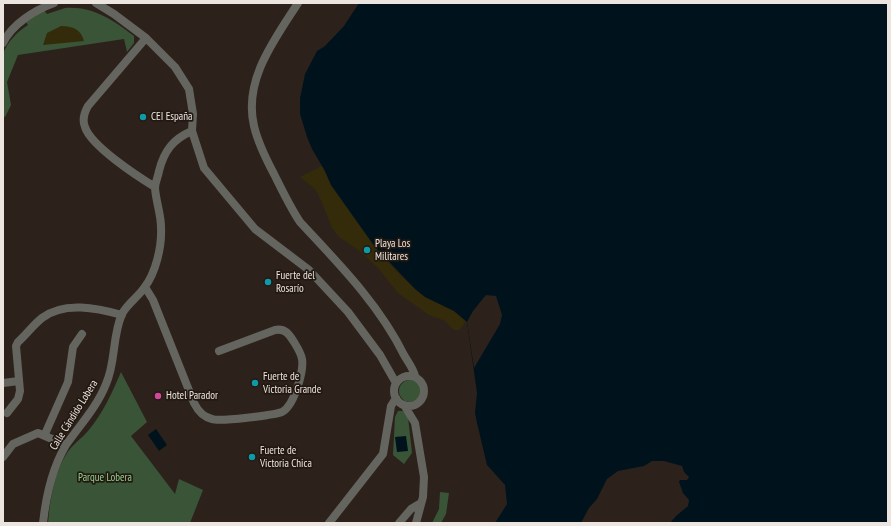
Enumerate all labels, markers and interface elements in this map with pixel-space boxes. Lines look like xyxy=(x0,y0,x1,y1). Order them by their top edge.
place label: CEI España xyxy=(151,110,193,124)
marker: CEI España xyxy=(138,112,148,122)
place label: Playa Los Militares xyxy=(375,237,410,263)
marker: Playa Los Militares xyxy=(362,245,372,255)
place label: Fuerte del Rosarío xyxy=(276,269,315,295)
marker: Fuerte del Rosarío xyxy=(263,277,273,287)
place label: Fuerte de Victoria Grande xyxy=(263,370,321,396)
street label: Calle Cándido Lobera xyxy=(47,378,101,452)
marker: Fuerte de Victoria Grande xyxy=(250,378,260,388)
place label: Hotel Parador xyxy=(166,389,218,403)
marker: Hotel Parador xyxy=(153,391,163,401)
place label: Fuerte de Victoria Chica xyxy=(260,444,312,470)
marker: Fuerte de Victoria Chica xyxy=(247,452,257,462)
park label: Parque Lobera xyxy=(78,471,132,485)

